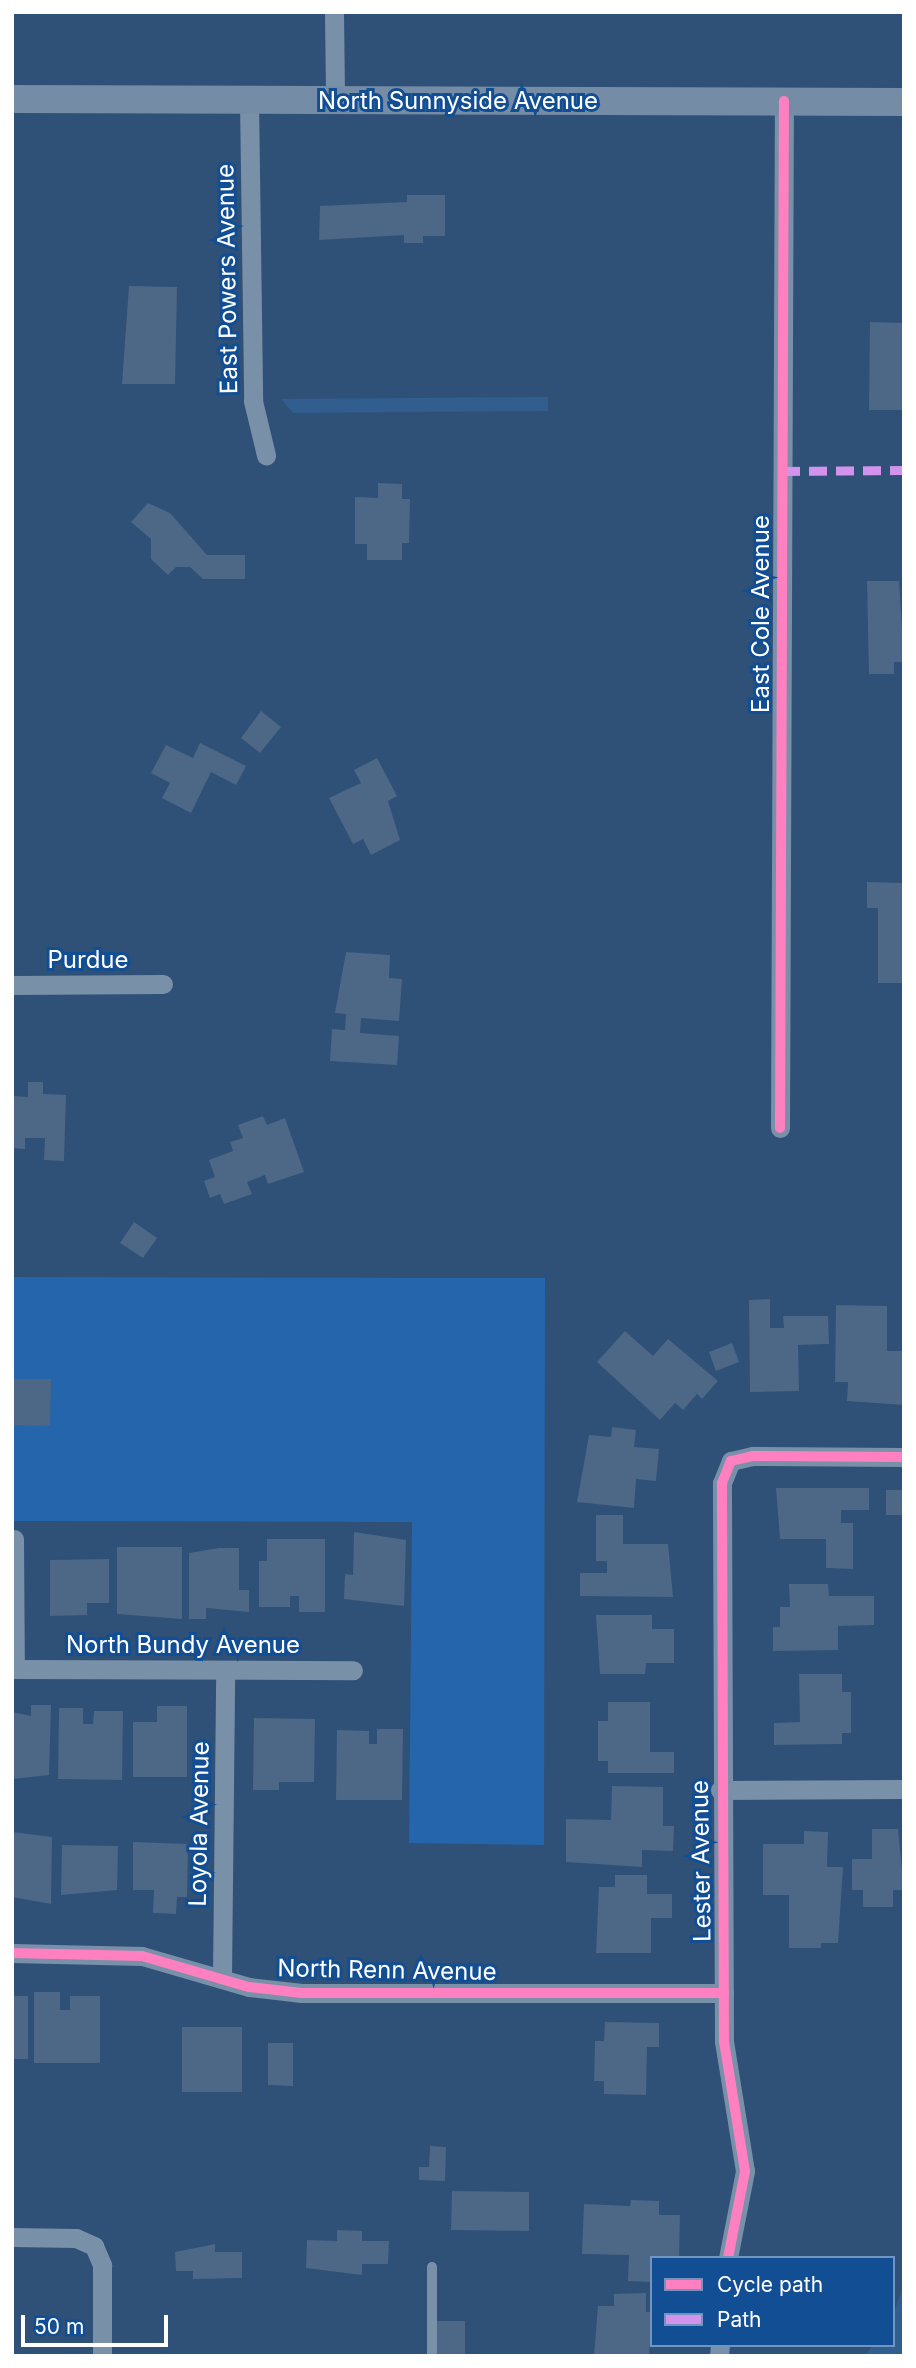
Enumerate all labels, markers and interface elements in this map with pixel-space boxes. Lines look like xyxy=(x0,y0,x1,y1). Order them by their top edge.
street label: North Sunnyside Avenue xyxy=(318,87,598,115)
street label: East Powers Avenue xyxy=(211,164,243,394)
street label: East Cole Avenue xyxy=(747,515,775,713)
street label: Purdue xyxy=(47,946,129,974)
street label: North Bundy Avenue xyxy=(66,1631,300,1659)
street label: Loyola Avenue xyxy=(183,1741,215,1907)
street label: Lester Avenue xyxy=(685,1780,717,1942)
street label: North Renn Avenue xyxy=(277,1954,497,1986)
legend xyxy=(650,2256,895,2347)
text: Cycle path xyxy=(717,2272,823,2297)
scale bar xyxy=(24,2302,172,2346)
text: Path xyxy=(717,2307,762,2332)
text: 50 m xyxy=(34,2314,84,2339)

